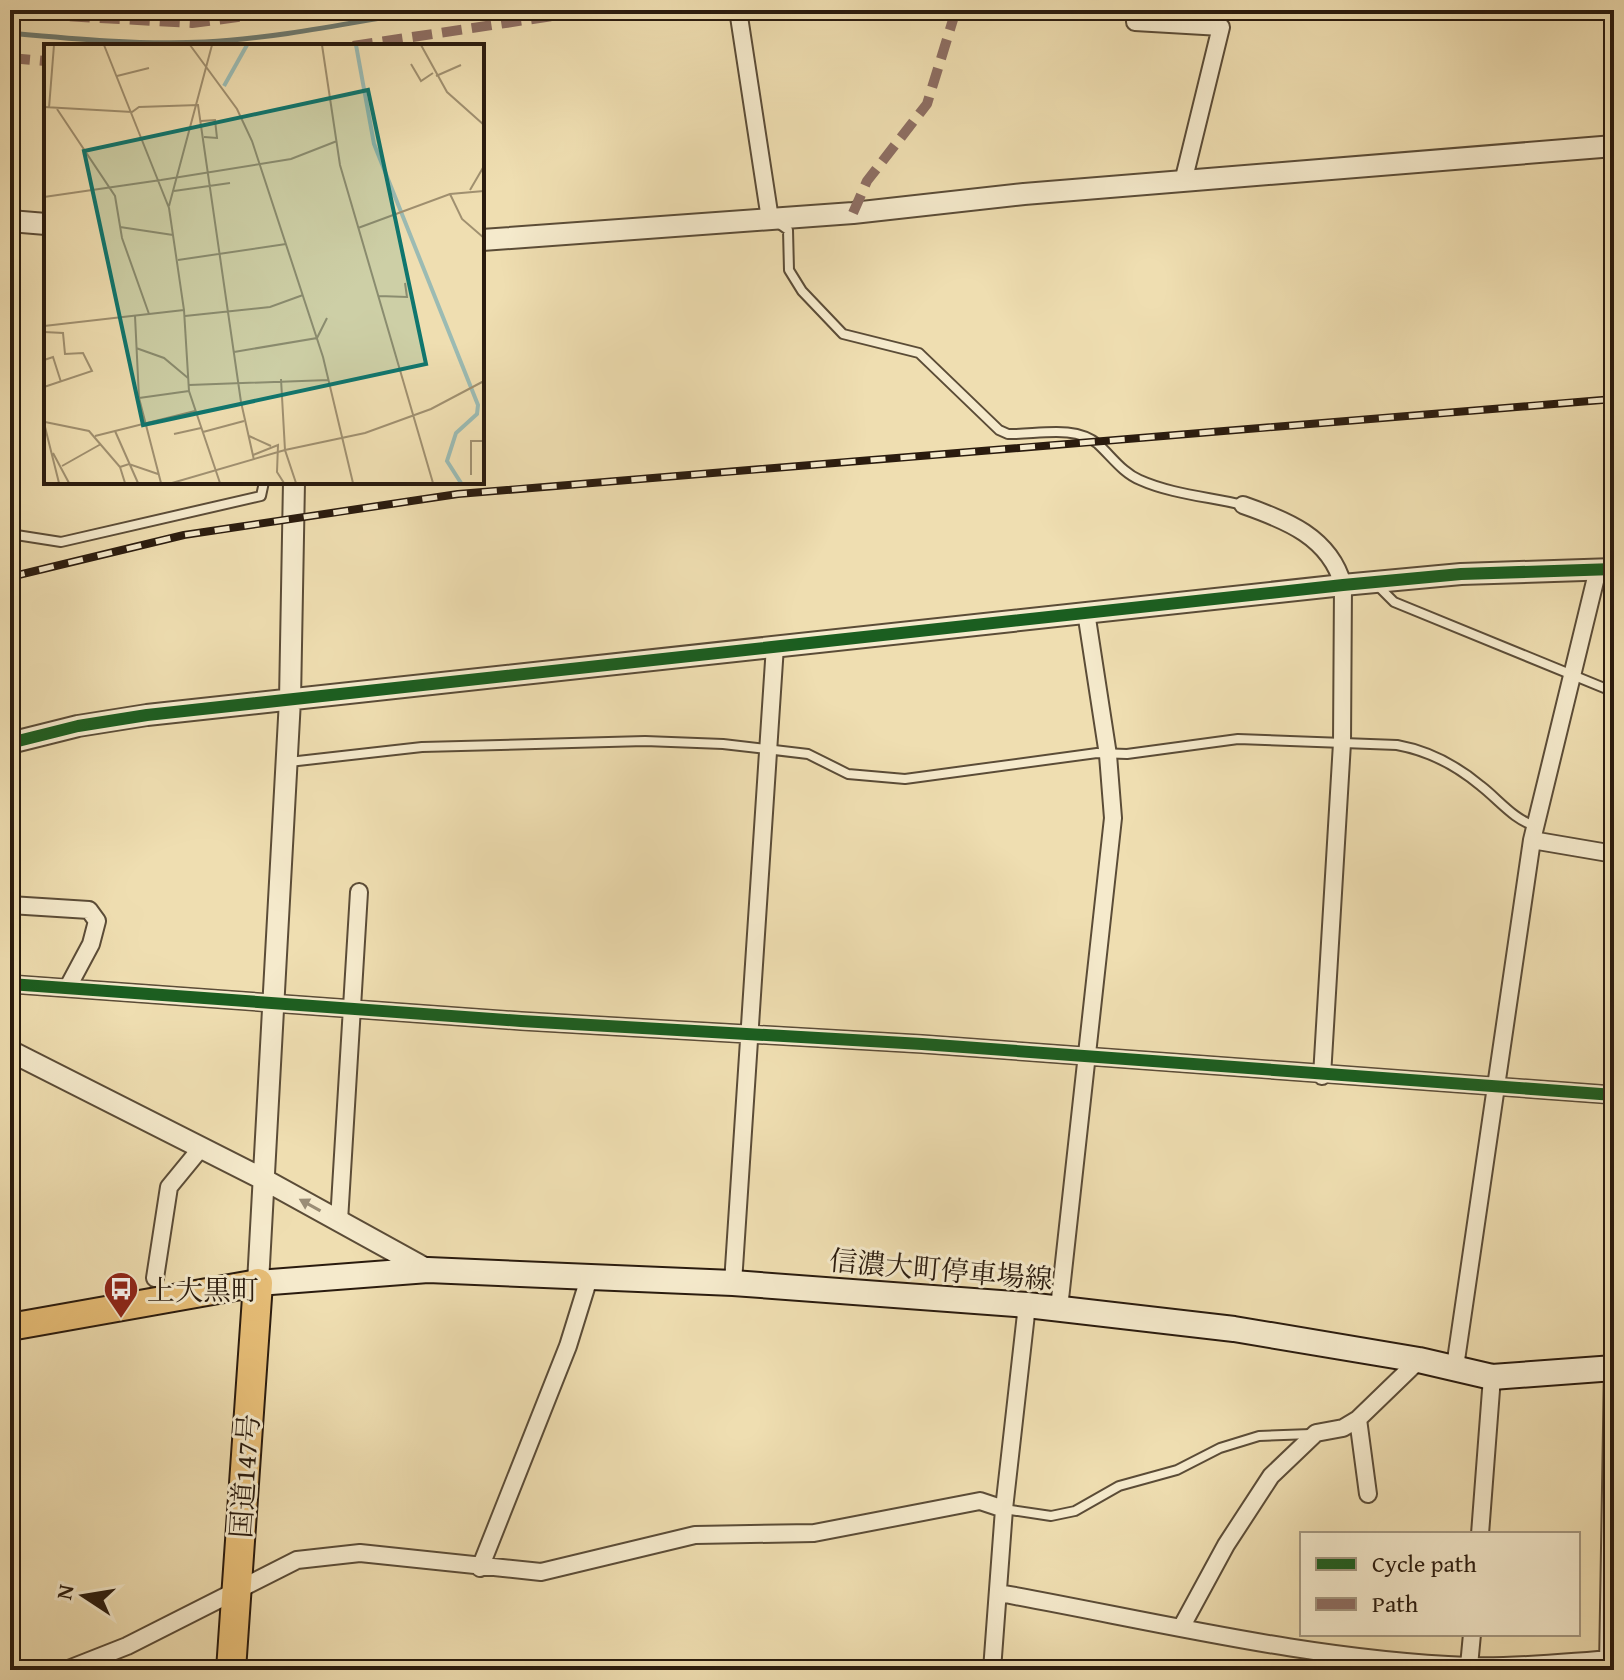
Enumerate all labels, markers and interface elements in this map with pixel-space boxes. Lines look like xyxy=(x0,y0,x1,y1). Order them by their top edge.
inset map xyxy=(44,44,484,484)
one-way arrow xyxy=(299,1199,321,1213)
street label: 信濃大町停車場線 xyxy=(828,1239,1054,1299)
place label: 上大黒町 xyxy=(147,1269,259,1310)
bus stop icon: 上大黒町 xyxy=(102,1270,140,1320)
street label: 国道147号 xyxy=(219,1412,269,1540)
legend xyxy=(1300,1532,1580,1636)
text: Cycle path xyxy=(1372,1546,1477,1581)
north arrow xyxy=(44,1556,124,1636)
text: N xyxy=(47,1581,82,1602)
text: Path xyxy=(1372,1586,1419,1621)

